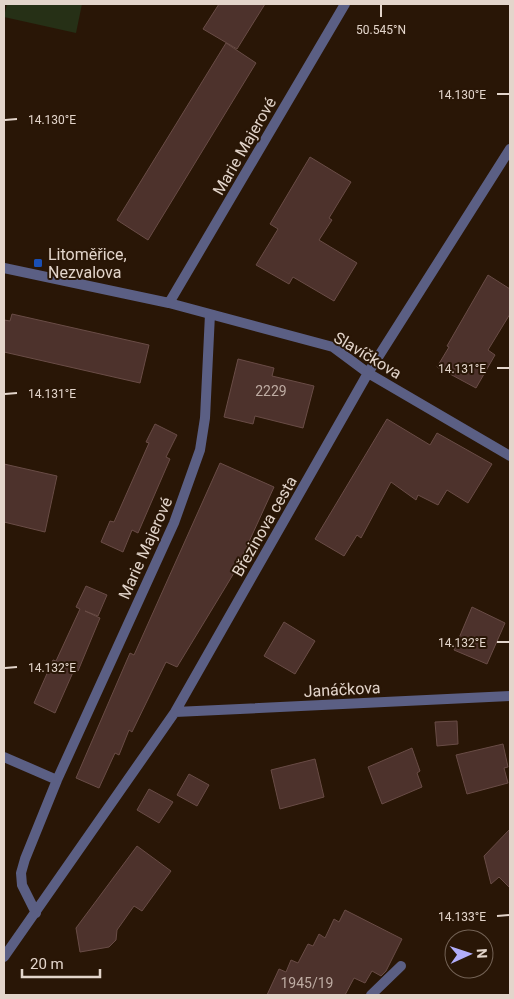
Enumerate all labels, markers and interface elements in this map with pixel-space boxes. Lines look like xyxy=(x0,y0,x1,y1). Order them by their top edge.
text: 50.545°N xyxy=(356,23,406,37)
text: 14.130°E xyxy=(438,88,486,102)
street label: Marie Majerové xyxy=(209,94,280,199)
text: 14.130°E xyxy=(28,113,76,127)
place label: Litoměřice, Nezvalova xyxy=(48,245,127,282)
marker: Litoměřice, Nezvalova xyxy=(32,257,44,269)
street label: Slavíčkova xyxy=(330,328,405,383)
text: 14.131°E xyxy=(438,362,486,376)
house number: 2229 xyxy=(255,383,287,399)
text: 14.131°E xyxy=(28,387,76,401)
street label: Březinova cesta xyxy=(228,473,301,580)
street label: Marie Majerové xyxy=(114,494,176,602)
text: 14.132°E xyxy=(438,636,486,650)
text: 14.132°E xyxy=(28,661,76,675)
street label: Janáčkova xyxy=(303,678,381,701)
text: 14.133°E xyxy=(438,910,486,924)
north arrow xyxy=(444,929,494,979)
scale bar xyxy=(22,946,100,978)
text: N xyxy=(474,948,490,959)
text: 20 m xyxy=(30,955,64,973)
house number: 1945/19 xyxy=(281,975,334,991)

